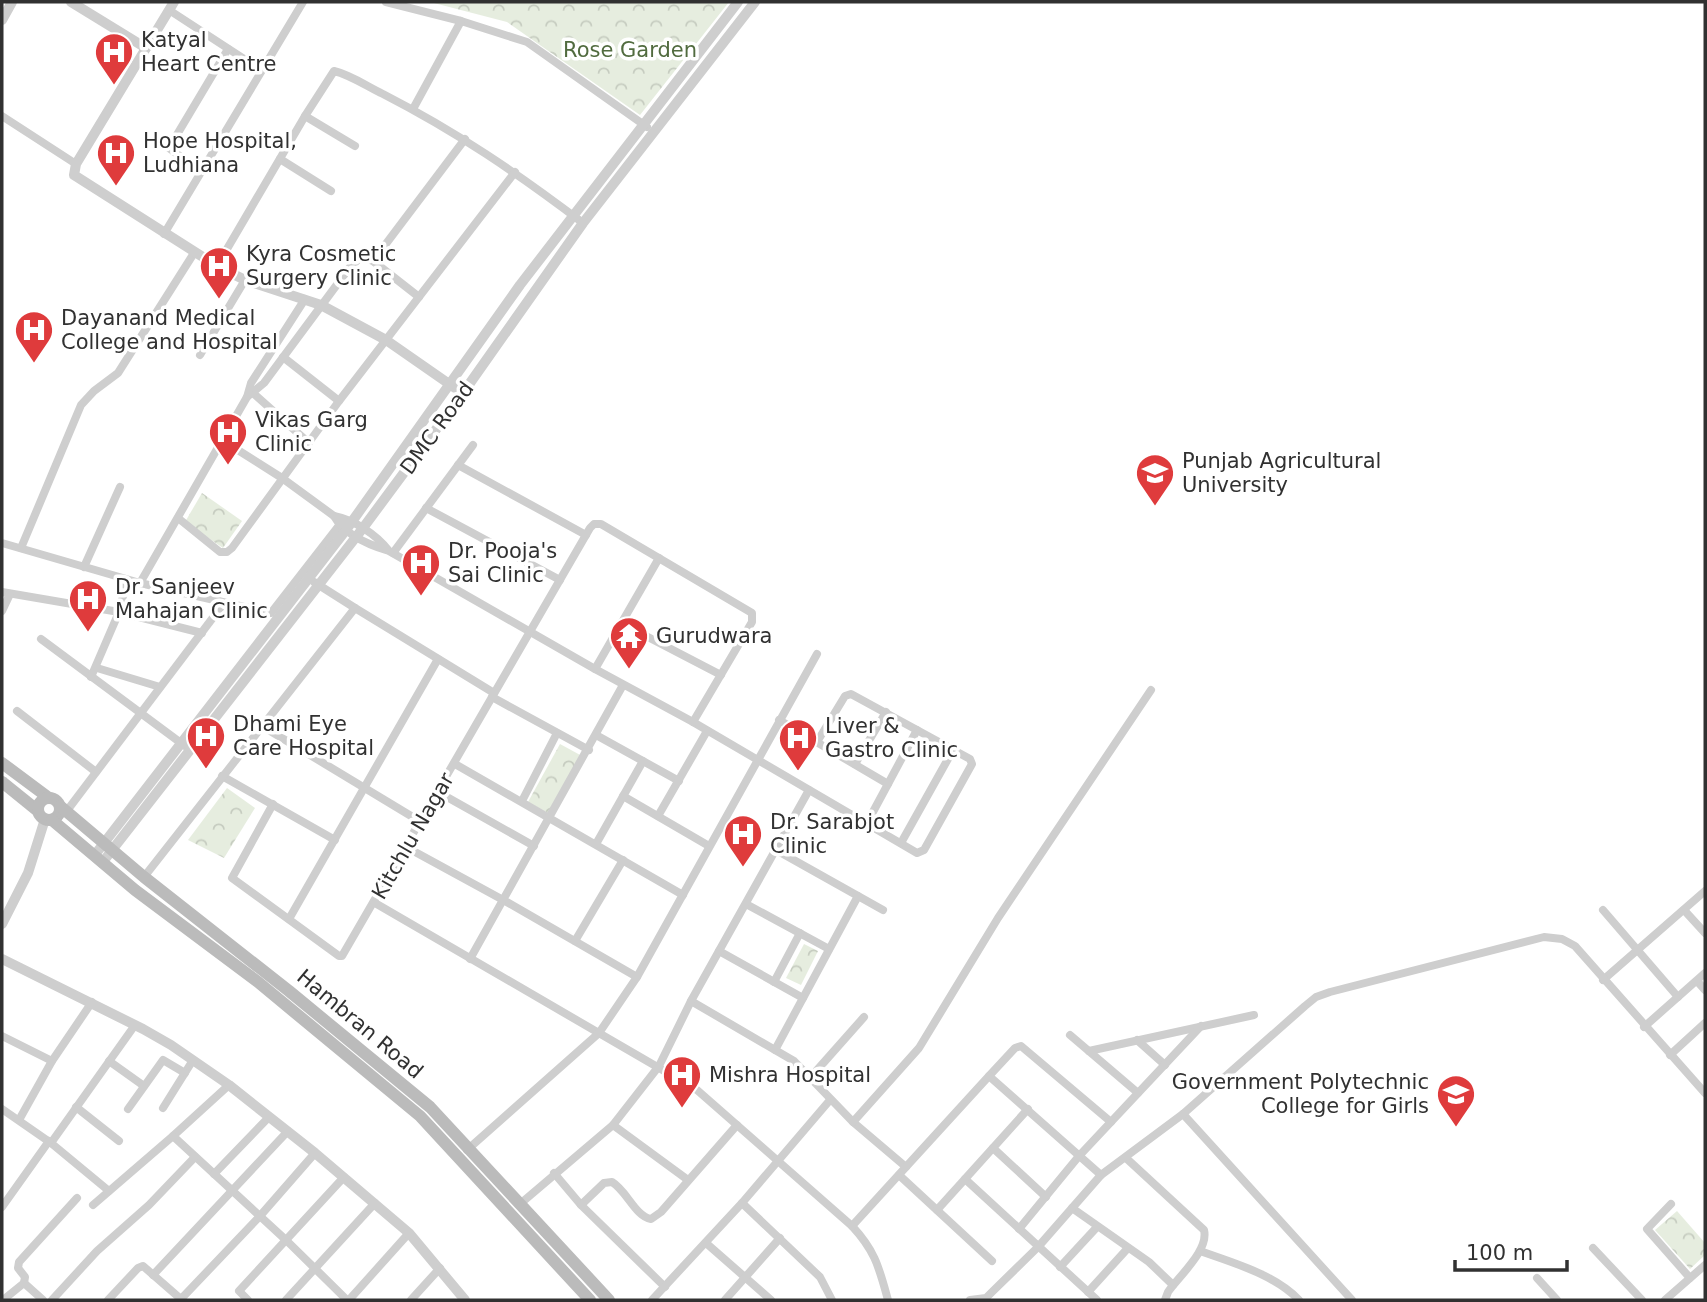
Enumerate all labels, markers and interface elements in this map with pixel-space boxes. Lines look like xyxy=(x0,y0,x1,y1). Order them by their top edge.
place label: Katyal Heart Centre xyxy=(141,28,276,76)
hospital icon: Katyal Heart Centre xyxy=(93,31,135,86)
park label: Rose Garden xyxy=(563,38,697,62)
place label: Hope Hospital, Ludhiana xyxy=(143,129,297,177)
hospital icon: Hope Hospital, Ludhiana xyxy=(95,132,137,187)
place label: Kyra Cosmetic Surgery Clinic xyxy=(246,242,396,290)
hospital icon: Kyra Cosmetic Surgery Clinic xyxy=(198,245,240,300)
place label: Dayanand Medical College and Hospital xyxy=(61,306,278,354)
hospital icon: Dayanand Medical College and Hospital xyxy=(13,309,55,364)
street label: DMC Road xyxy=(395,377,479,479)
place label: Vikas Garg Clinic xyxy=(255,408,368,456)
hospital icon: Vikas Garg Clinic xyxy=(207,411,249,466)
place label: Punjab Agricultural University xyxy=(1182,449,1381,497)
school or university icon: Punjab Agricultural University xyxy=(1134,452,1176,507)
place label: Dr. Pooja's Sai Clinic xyxy=(448,539,557,587)
hospital icon: Dr. Pooja's Sai Clinic xyxy=(400,542,442,597)
place label: Dr. Sanjeev Mahajan Clinic xyxy=(115,575,268,623)
hospital icon: Dr. Sanjeev Mahajan Clinic xyxy=(67,578,109,633)
temple icon: Gurudwara xyxy=(608,615,650,670)
place label: Gurudwara xyxy=(656,624,772,648)
place label: Dhami Eye Care Hospital xyxy=(233,712,374,760)
place label: Liver & Gastro Clinic xyxy=(825,714,958,762)
hospital icon: Dhami Eye Care Hospital xyxy=(185,715,227,770)
hospital icon: Liver & Gastro Clinic xyxy=(777,717,819,772)
street label: Kitchlu Nagar xyxy=(367,768,459,903)
place label: Dr. Sarabjot Clinic xyxy=(770,810,894,858)
hospital icon: Dr. Sarabjot Clinic xyxy=(722,813,764,868)
street label: Hambran Road xyxy=(292,964,428,1084)
hospital icon: Mishra Hospital xyxy=(661,1054,703,1109)
place label: Mishra Hospital xyxy=(709,1063,871,1087)
place label: Government Polytechnic College for Girls xyxy=(1172,1070,1429,1118)
school or university icon: Government Polytechnic College for Girls xyxy=(1435,1073,1477,1128)
scale bar xyxy=(1455,1228,1567,1272)
text: 100 m xyxy=(1466,1241,1533,1265)

